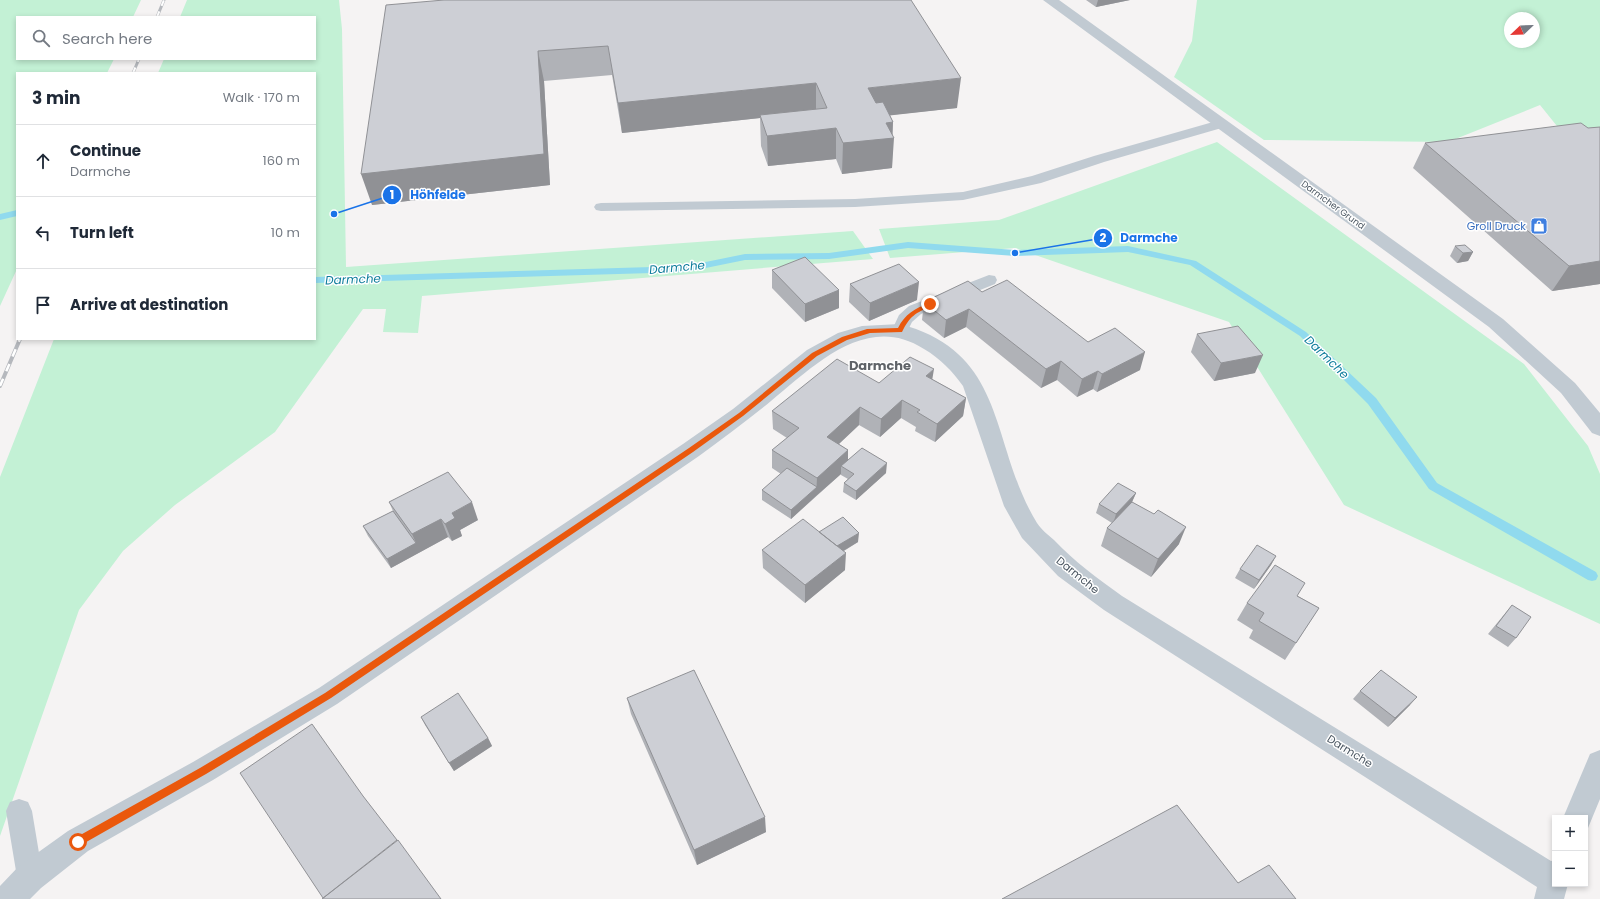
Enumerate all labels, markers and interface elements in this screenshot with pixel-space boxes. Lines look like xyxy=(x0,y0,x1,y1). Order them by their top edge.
north arrow xyxy=(1504,12,1540,48)
search box xyxy=(16,16,316,60)
icon: search xyxy=(30,27,52,49)
text: Search here xyxy=(62,28,152,49)
text: 3 min xyxy=(32,86,80,110)
text: Walk · 170 m xyxy=(223,88,300,107)
text: Continue xyxy=(70,140,141,161)
icon: ahead xyxy=(32,150,54,172)
text: 160 m xyxy=(263,151,300,170)
text: Darmche xyxy=(70,162,131,181)
street label: Darmcher Grund xyxy=(1299,178,1367,232)
callout: Höhfelde xyxy=(382,183,473,207)
text: 1 xyxy=(390,186,394,203)
text: Höhfelde xyxy=(410,186,466,203)
shop icon: Groll Druck xyxy=(1529,216,1549,236)
place label: Groll Druck xyxy=(1467,218,1526,234)
icon: left xyxy=(32,222,54,244)
text: Turn left xyxy=(70,222,134,243)
text: 10 m xyxy=(271,223,300,242)
callout: Darmche xyxy=(1093,226,1186,250)
text: 2 xyxy=(1100,229,1107,246)
text: Darmche xyxy=(1120,229,1178,246)
water label: Darmche xyxy=(648,256,706,278)
water label: Darmche xyxy=(325,270,382,288)
icon: arrive xyxy=(32,294,54,316)
text: Arrive at destination xyxy=(70,294,228,315)
route end xyxy=(921,295,939,313)
water label: Darmche xyxy=(1301,331,1353,383)
district label: Darmche xyxy=(849,356,911,375)
street label: Darmche xyxy=(1053,553,1103,597)
street label: Darmche xyxy=(1324,731,1376,771)
map controls xyxy=(1552,815,1588,887)
button: + xyxy=(1552,815,1588,851)
route start xyxy=(69,833,87,851)
button: − xyxy=(1552,851,1588,887)

